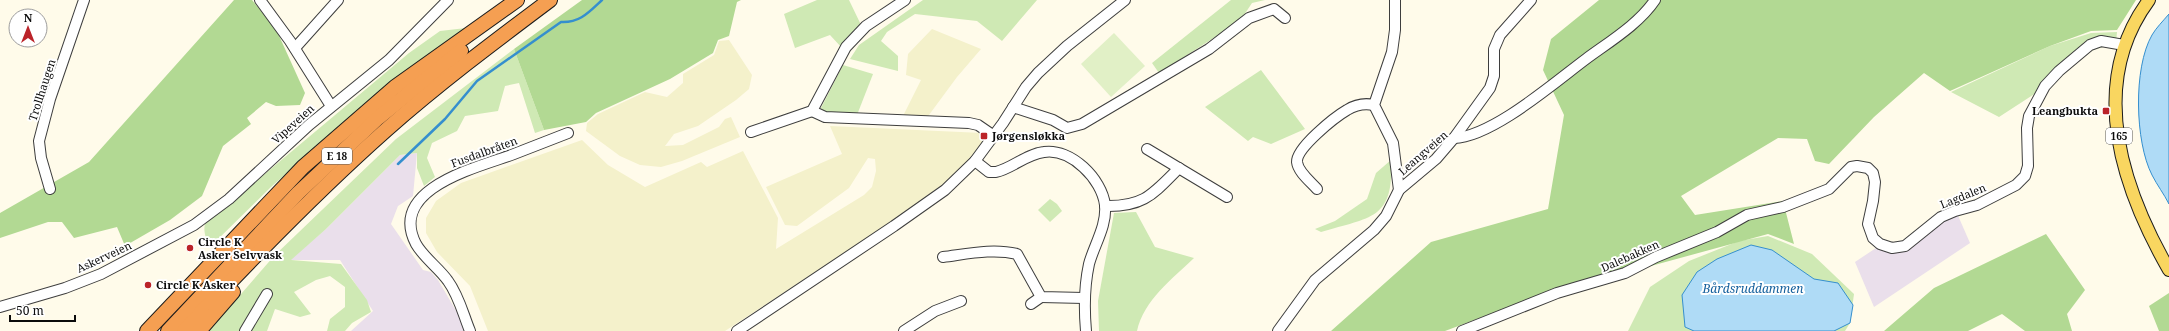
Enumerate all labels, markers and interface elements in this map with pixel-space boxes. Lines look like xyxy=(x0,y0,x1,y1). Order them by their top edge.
north arrow xyxy=(8,8,48,48)
text: N xyxy=(24,10,33,25)
street label: Trollhaugen xyxy=(24,57,59,123)
street label: Vipeveien xyxy=(268,101,317,147)
place label: Leangbukta xyxy=(2032,103,2098,118)
marker: Leangbukta xyxy=(2101,106,2111,116)
street label: Leangveien xyxy=(1395,127,1450,178)
place label: Jørgensløkka xyxy=(991,128,1066,143)
road number: 165 xyxy=(2106,128,2132,144)
marker: Jørgensløkka xyxy=(979,131,989,141)
street label: Fusdalbråten xyxy=(449,133,519,170)
road number: E 18 xyxy=(322,148,352,164)
street label: Lagdalen xyxy=(1938,180,1988,212)
place label: Circle K Asker Selvvask xyxy=(198,234,282,262)
street label: Dalebakken xyxy=(1598,236,1661,275)
street label: Askerveien xyxy=(74,237,134,276)
marker: Circle K Asker Selvvask xyxy=(185,243,195,253)
place label: Circle K Asker xyxy=(156,277,235,292)
marker: Circle K Asker xyxy=(143,280,153,290)
water label: Bårdsruddammen xyxy=(1702,280,1803,297)
scale bar xyxy=(10,297,75,323)
text: 50 m xyxy=(16,302,44,319)

